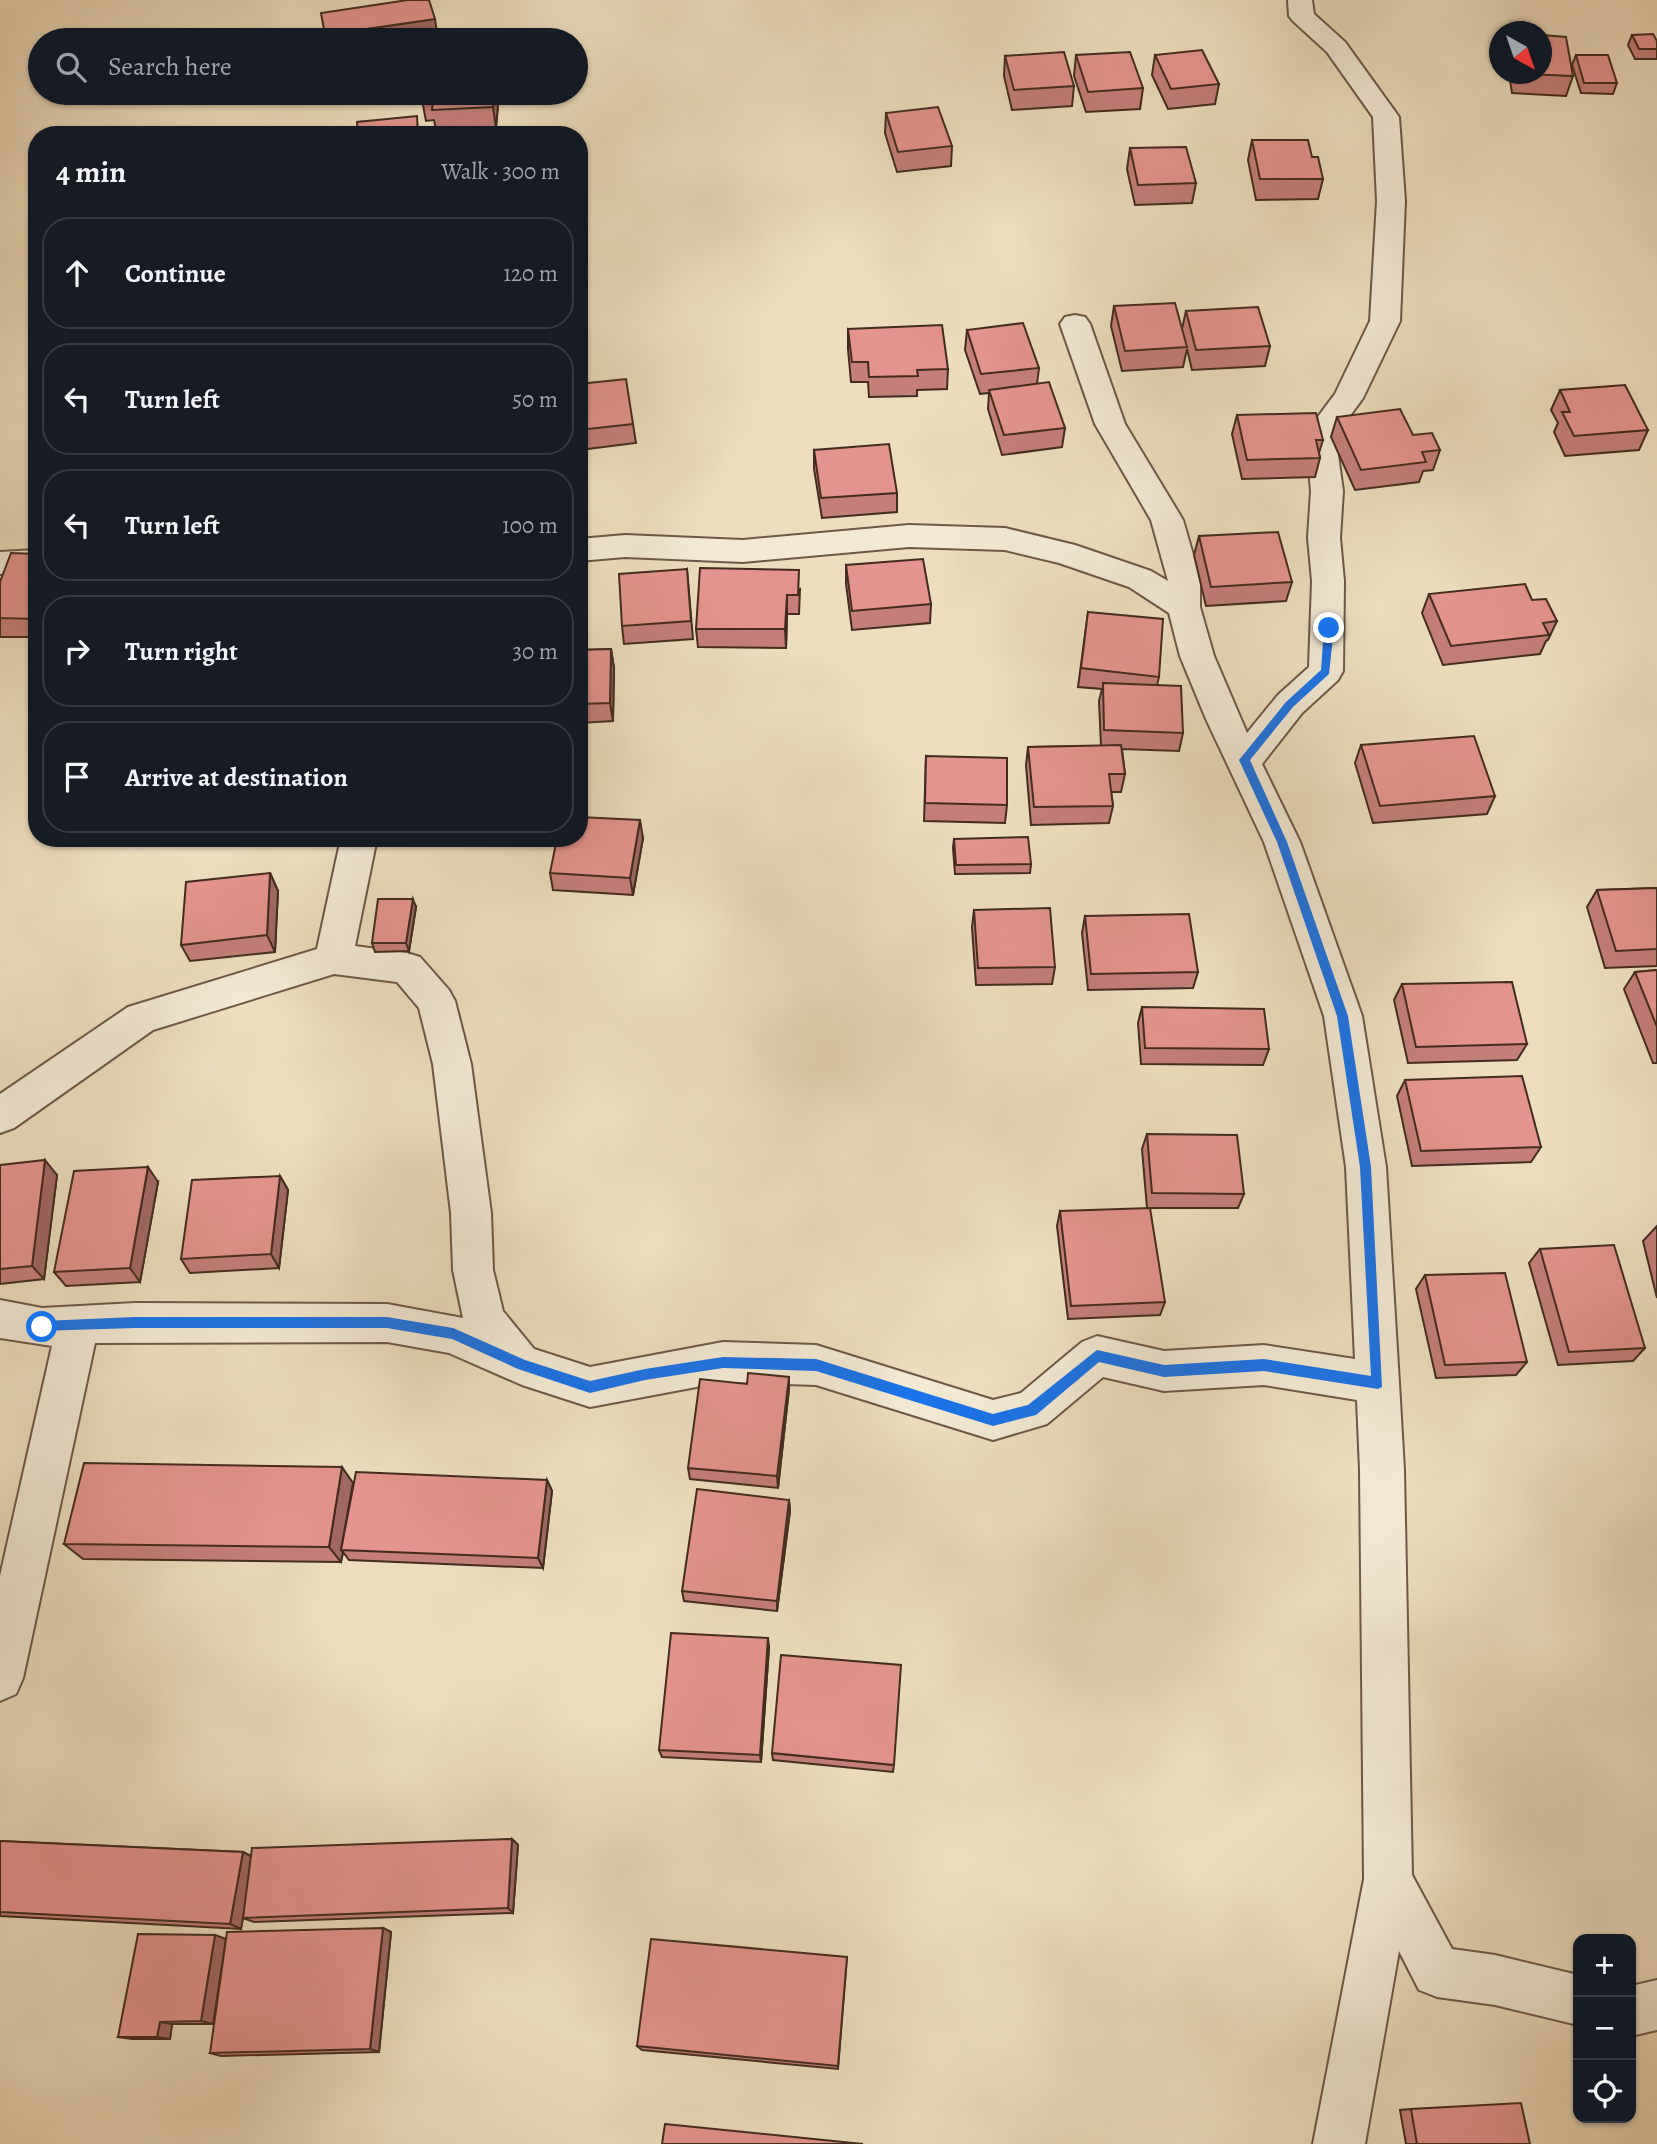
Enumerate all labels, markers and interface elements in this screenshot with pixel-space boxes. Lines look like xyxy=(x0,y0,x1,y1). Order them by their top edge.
north arrow xyxy=(1489,21,1552,84)
search box xyxy=(28,28,588,105)
icon: search xyxy=(52,48,90,86)
text: Search here xyxy=(108,49,232,84)
text: 4 min xyxy=(56,152,126,192)
text: Walk · 300 m xyxy=(441,156,560,187)
icon: ahead xyxy=(58,254,96,292)
text: Continue xyxy=(125,256,226,291)
text: 120 m xyxy=(503,258,558,289)
icon: left xyxy=(58,380,96,418)
text: Turn left xyxy=(125,382,220,417)
text: 50 m xyxy=(512,384,558,415)
icon: left xyxy=(58,506,96,544)
text: Turn left xyxy=(125,508,220,543)
text: 100 m xyxy=(502,510,558,541)
route end xyxy=(1313,612,1344,643)
icon: right xyxy=(58,632,96,670)
text: Turn right xyxy=(125,634,238,669)
text: 30 m xyxy=(512,636,558,667)
icon: arrive xyxy=(58,758,96,796)
text: Arrive at destination xyxy=(125,760,348,795)
route start xyxy=(26,1311,57,1342)
map controls xyxy=(1573,1934,1636,2123)
button: + xyxy=(1573,1934,1636,1997)
button: − xyxy=(1573,1997,1636,2060)
button: locate xyxy=(1573,2060,1636,2123)

